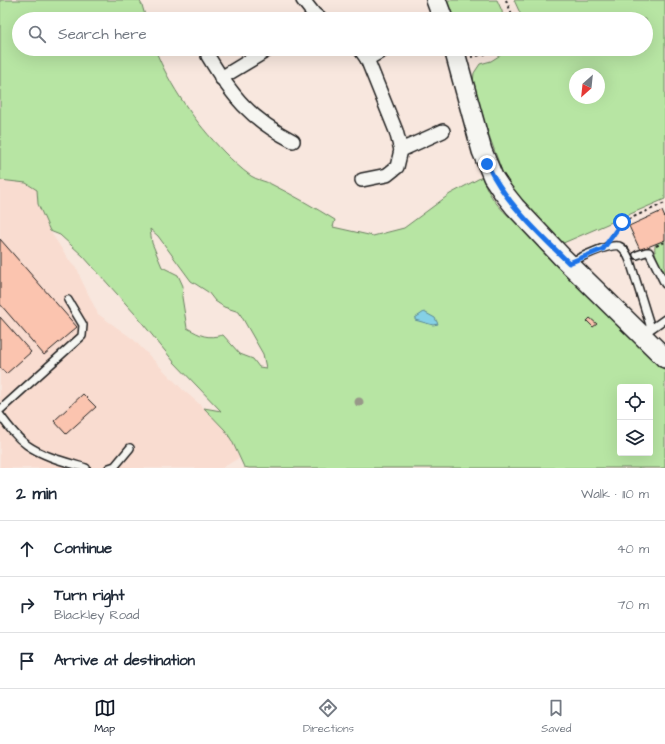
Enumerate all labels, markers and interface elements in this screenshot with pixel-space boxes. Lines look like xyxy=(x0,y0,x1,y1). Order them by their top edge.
search box xyxy=(12,12,653,56)
icon: search xyxy=(26,23,48,45)
text: Search here xyxy=(58,24,147,45)
north arrow xyxy=(569,68,605,104)
route end xyxy=(478,155,496,173)
route start xyxy=(613,213,631,231)
map controls xyxy=(617,384,653,456)
button: locate xyxy=(617,384,653,420)
button: layers xyxy=(617,420,653,456)
text: 2 min xyxy=(16,482,57,506)
text: Walk · 110 m xyxy=(581,485,649,503)
icon: ahead xyxy=(16,538,38,560)
text: Continue xyxy=(54,538,112,559)
text: 40 m xyxy=(617,540,649,558)
text: Turn right xyxy=(54,585,125,606)
icon: right xyxy=(16,594,38,616)
text: 70 m xyxy=(617,596,649,614)
text: Blackley Road xyxy=(54,606,139,624)
icon: arrive xyxy=(16,650,38,672)
text: Arrive at destination xyxy=(54,650,195,671)
tab: Map xyxy=(94,697,116,736)
tab: Directions xyxy=(303,697,354,736)
tab: Saved xyxy=(541,697,571,736)

